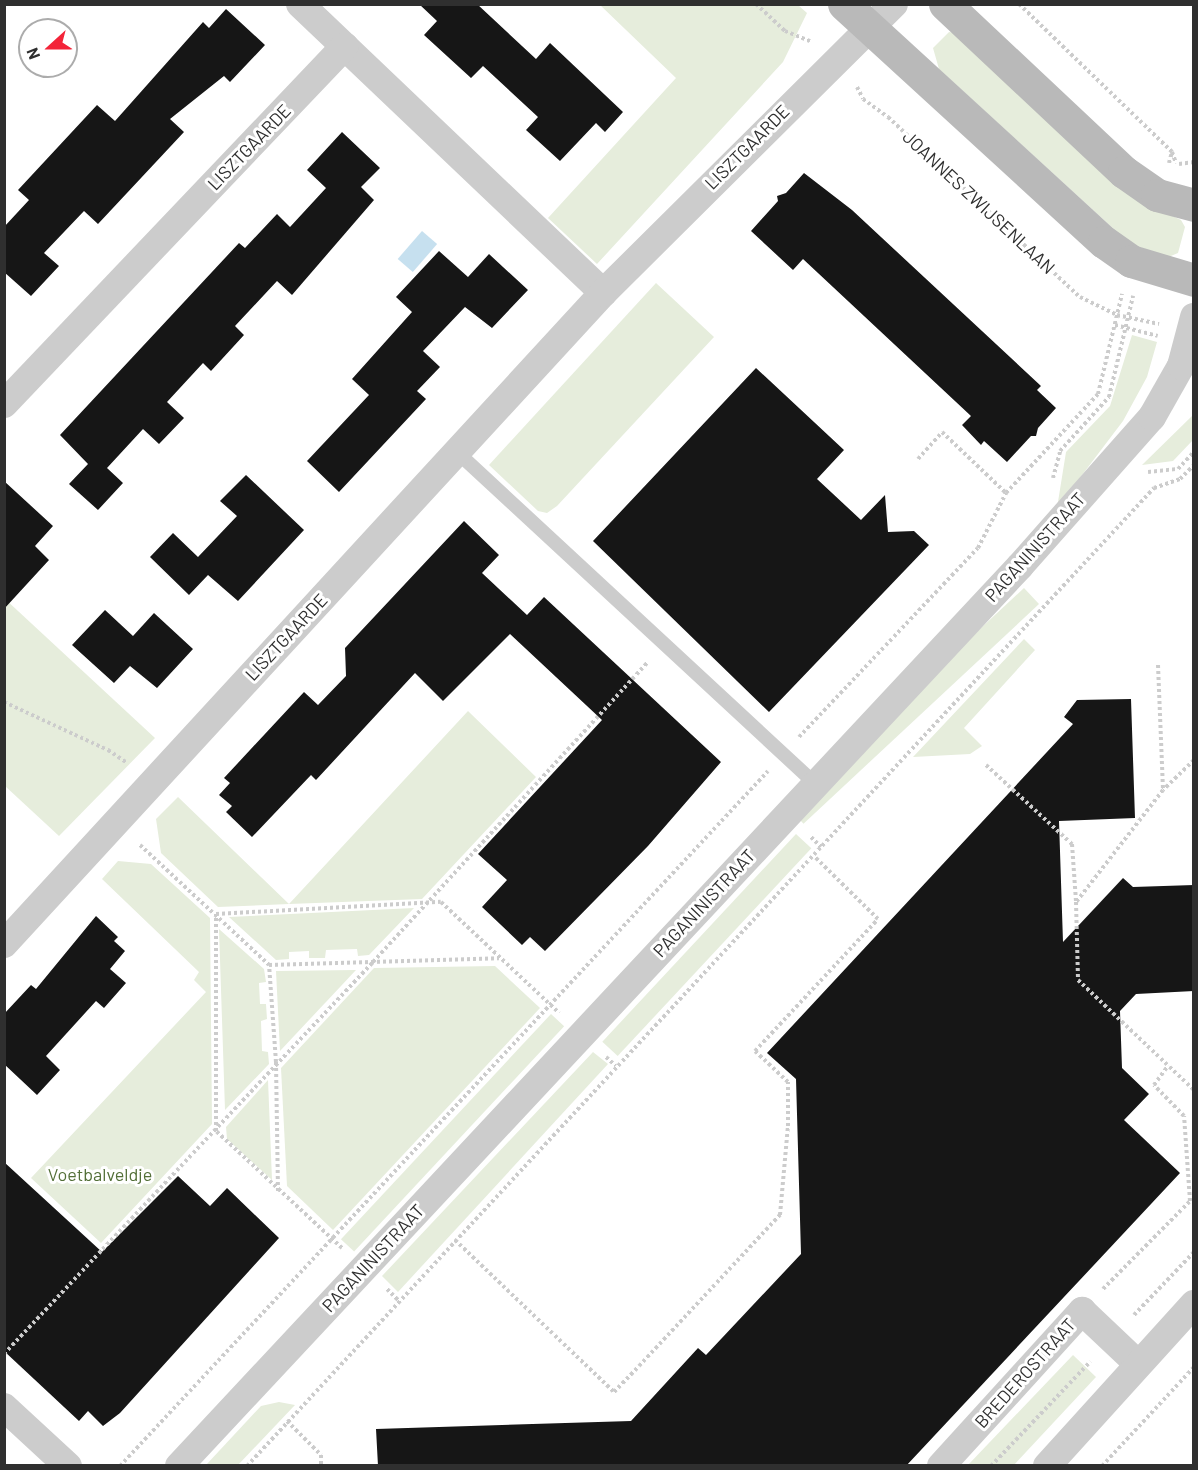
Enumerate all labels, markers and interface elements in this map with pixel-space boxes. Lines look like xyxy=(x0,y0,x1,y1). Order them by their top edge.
north arrow xyxy=(18,18,78,78)
text: N xyxy=(22,46,43,62)
street label: LISZTGAARDE xyxy=(203,100,295,194)
street label: LISZTGAARDE xyxy=(700,100,794,194)
street label: JOANNES ZWIJSENLAAN xyxy=(898,126,1060,278)
street label: PAGANINISTRAAT xyxy=(980,488,1090,606)
street label: LISZTGAARDE xyxy=(240,589,332,685)
street label: PAGANINISTRAAT xyxy=(649,845,759,961)
park label: Voetbalveldje xyxy=(48,1163,152,1185)
street label: PAGANINISTRAAT xyxy=(318,1200,428,1316)
street label: BREDEROSTRAAT xyxy=(970,1314,1080,1432)

